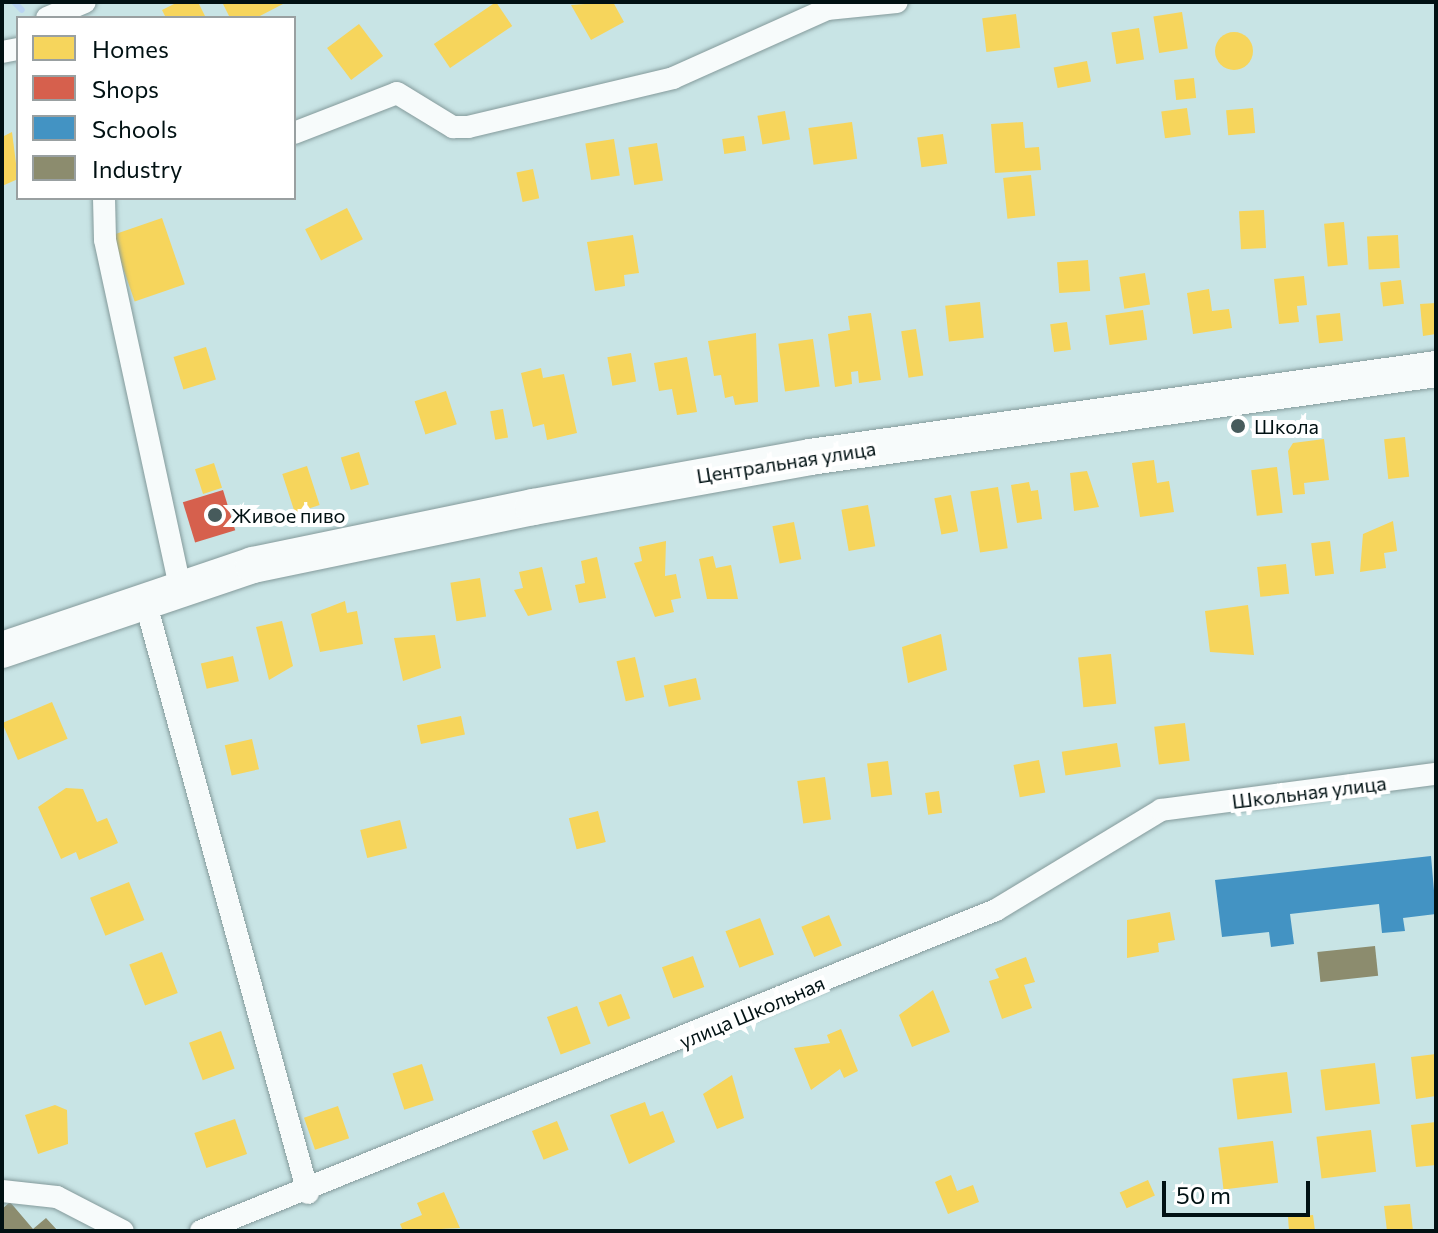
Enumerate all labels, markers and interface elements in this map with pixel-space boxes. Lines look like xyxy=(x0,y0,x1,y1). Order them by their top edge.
legend xyxy=(16,16,296,200)
text: Homes xyxy=(92,34,169,63)
text: Shops xyxy=(92,74,159,103)
text: Schools xyxy=(92,114,177,143)
text: Industry xyxy=(92,154,182,183)
place label: Школа xyxy=(1254,414,1319,438)
marker: Школа xyxy=(1229,417,1247,435)
street label: Центральная улица xyxy=(695,436,877,488)
place label: Живое пиво xyxy=(231,503,345,527)
marker: Живое пиво xyxy=(206,506,224,524)
street label: Школьная улица xyxy=(1230,771,1388,813)
street label: улица Школьная xyxy=(676,971,828,1053)
scale bar xyxy=(1166,1165,1314,1215)
text: 50 m xyxy=(1176,1180,1231,1209)

